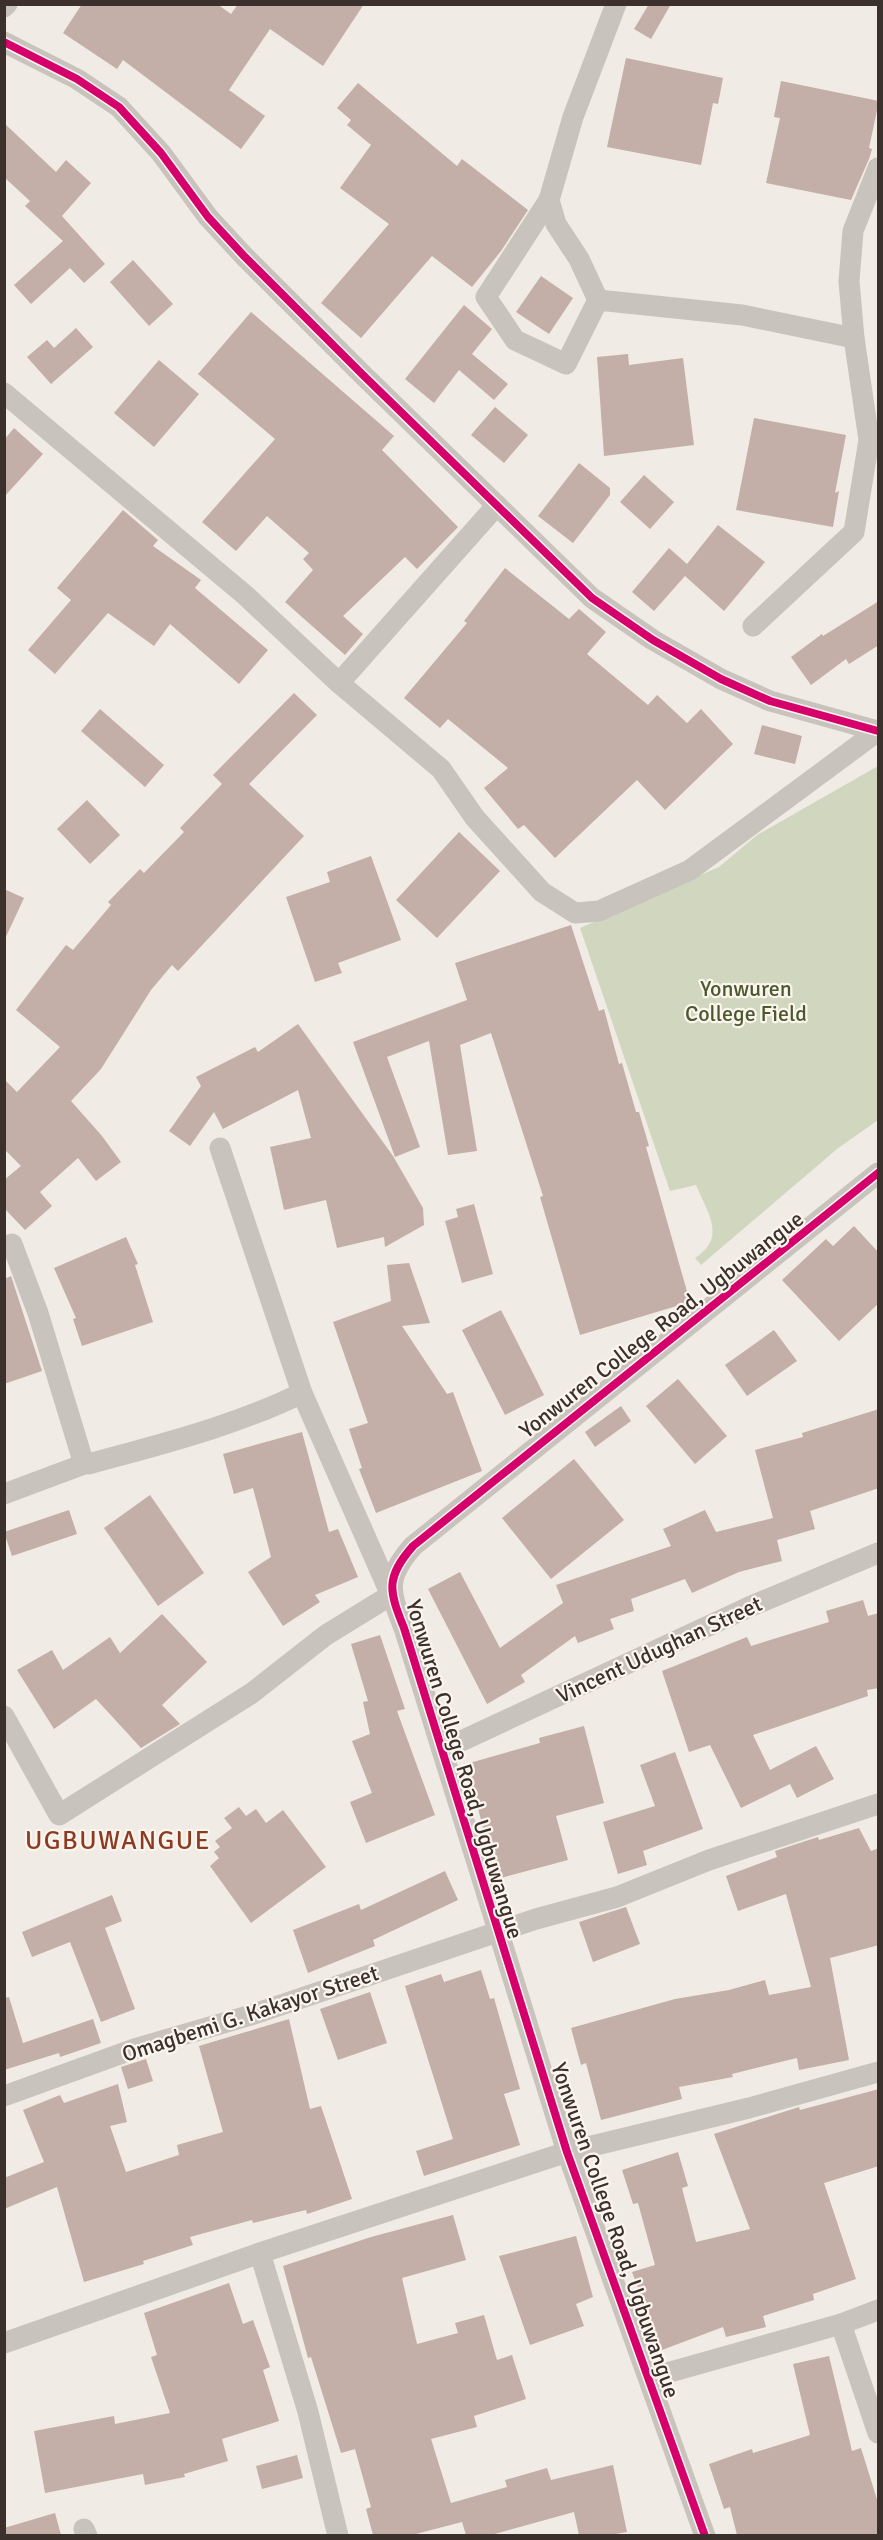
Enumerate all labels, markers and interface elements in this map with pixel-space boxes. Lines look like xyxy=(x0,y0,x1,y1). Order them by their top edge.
park label: Yonwuren College Field xyxy=(685,975,807,1027)
street label: Yonwuren College Road, Ugbuwangue xyxy=(514,1205,809,1444)
street label: Vincent Udughan Street xyxy=(552,1590,767,1709)
street label: Yonwuren College Road, Ugbuwangue xyxy=(400,1596,529,1942)
district label: UGBUWANGUE xyxy=(25,1825,211,1857)
street label: Omagbemi G. Kakayor Street xyxy=(118,1959,382,2068)
street label: Yonwuren College Road, Ugbuwangue xyxy=(545,2059,686,2401)

